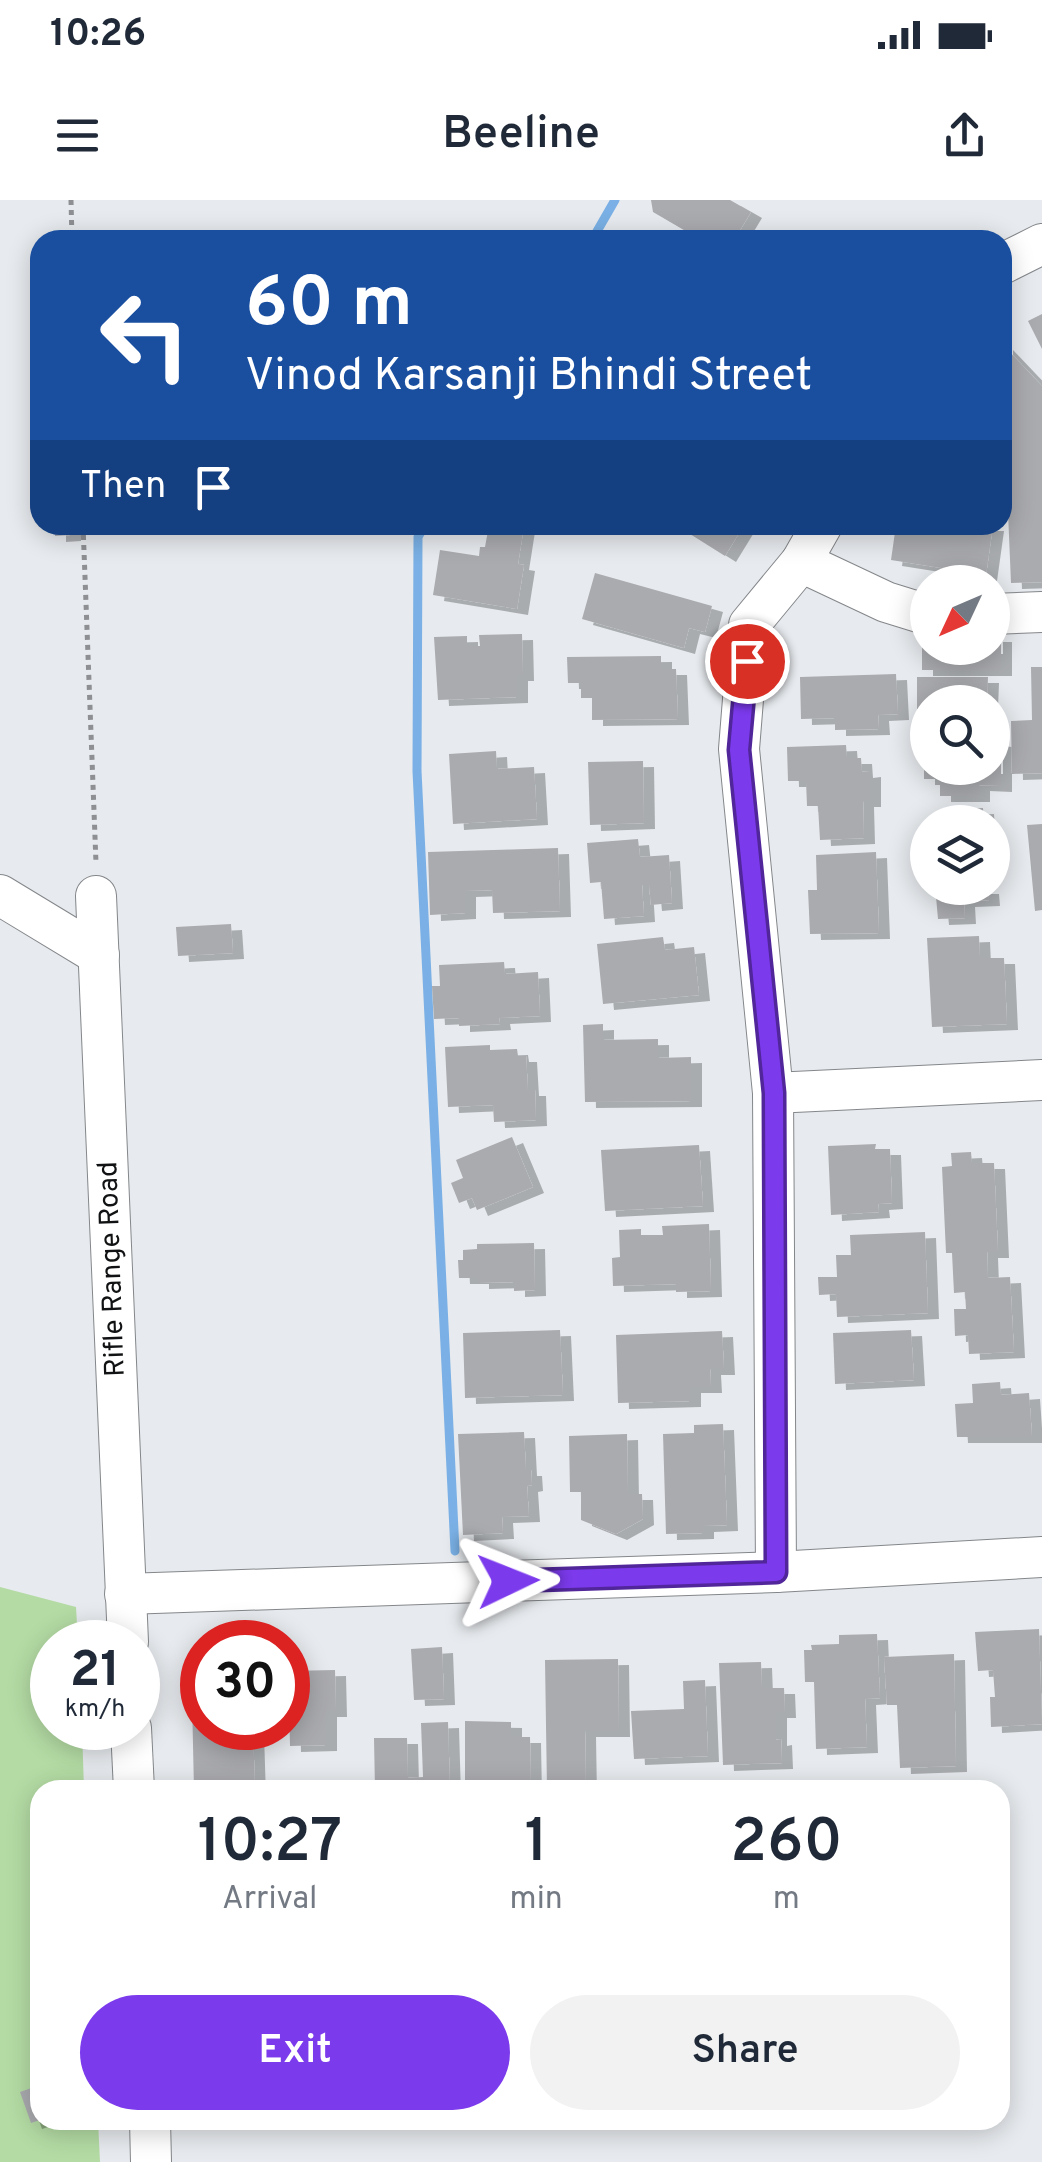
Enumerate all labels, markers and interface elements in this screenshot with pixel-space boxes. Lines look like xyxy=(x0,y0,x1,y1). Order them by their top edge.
text: 10:26 xyxy=(50,11,146,60)
text: Beeline xyxy=(442,107,600,164)
icon: menu xyxy=(50,108,105,163)
icon: share xyxy=(937,108,992,163)
text: 60 m xyxy=(245,262,413,351)
icon: left xyxy=(80,270,210,400)
text: Vinod Karsanji Bhindi Street xyxy=(245,349,812,406)
icon: arrive xyxy=(186,460,241,515)
text: Then xyxy=(80,463,166,512)
north arrow xyxy=(910,565,1010,665)
map controls xyxy=(910,565,1010,905)
pin xyxy=(705,619,790,704)
icon: arrive xyxy=(720,634,775,689)
button: search xyxy=(910,685,1010,785)
button: layers xyxy=(910,805,1010,905)
street label: Rifle Range Road xyxy=(91,1161,135,1377)
position arrow xyxy=(456,1529,560,1633)
speed limit sign: 30 xyxy=(180,1620,310,1750)
text: 21 xyxy=(70,1641,120,1704)
text: km/h xyxy=(65,1694,125,1726)
text: 10:27 xyxy=(197,1807,342,1883)
text: 1 xyxy=(524,1807,548,1883)
text: 260 xyxy=(730,1807,843,1883)
text: Arrival xyxy=(222,1880,318,1920)
text: min xyxy=(510,1880,563,1920)
text: m xyxy=(773,1880,800,1920)
button: Exit xyxy=(80,1995,510,2110)
button: Share xyxy=(530,1995,960,2110)

